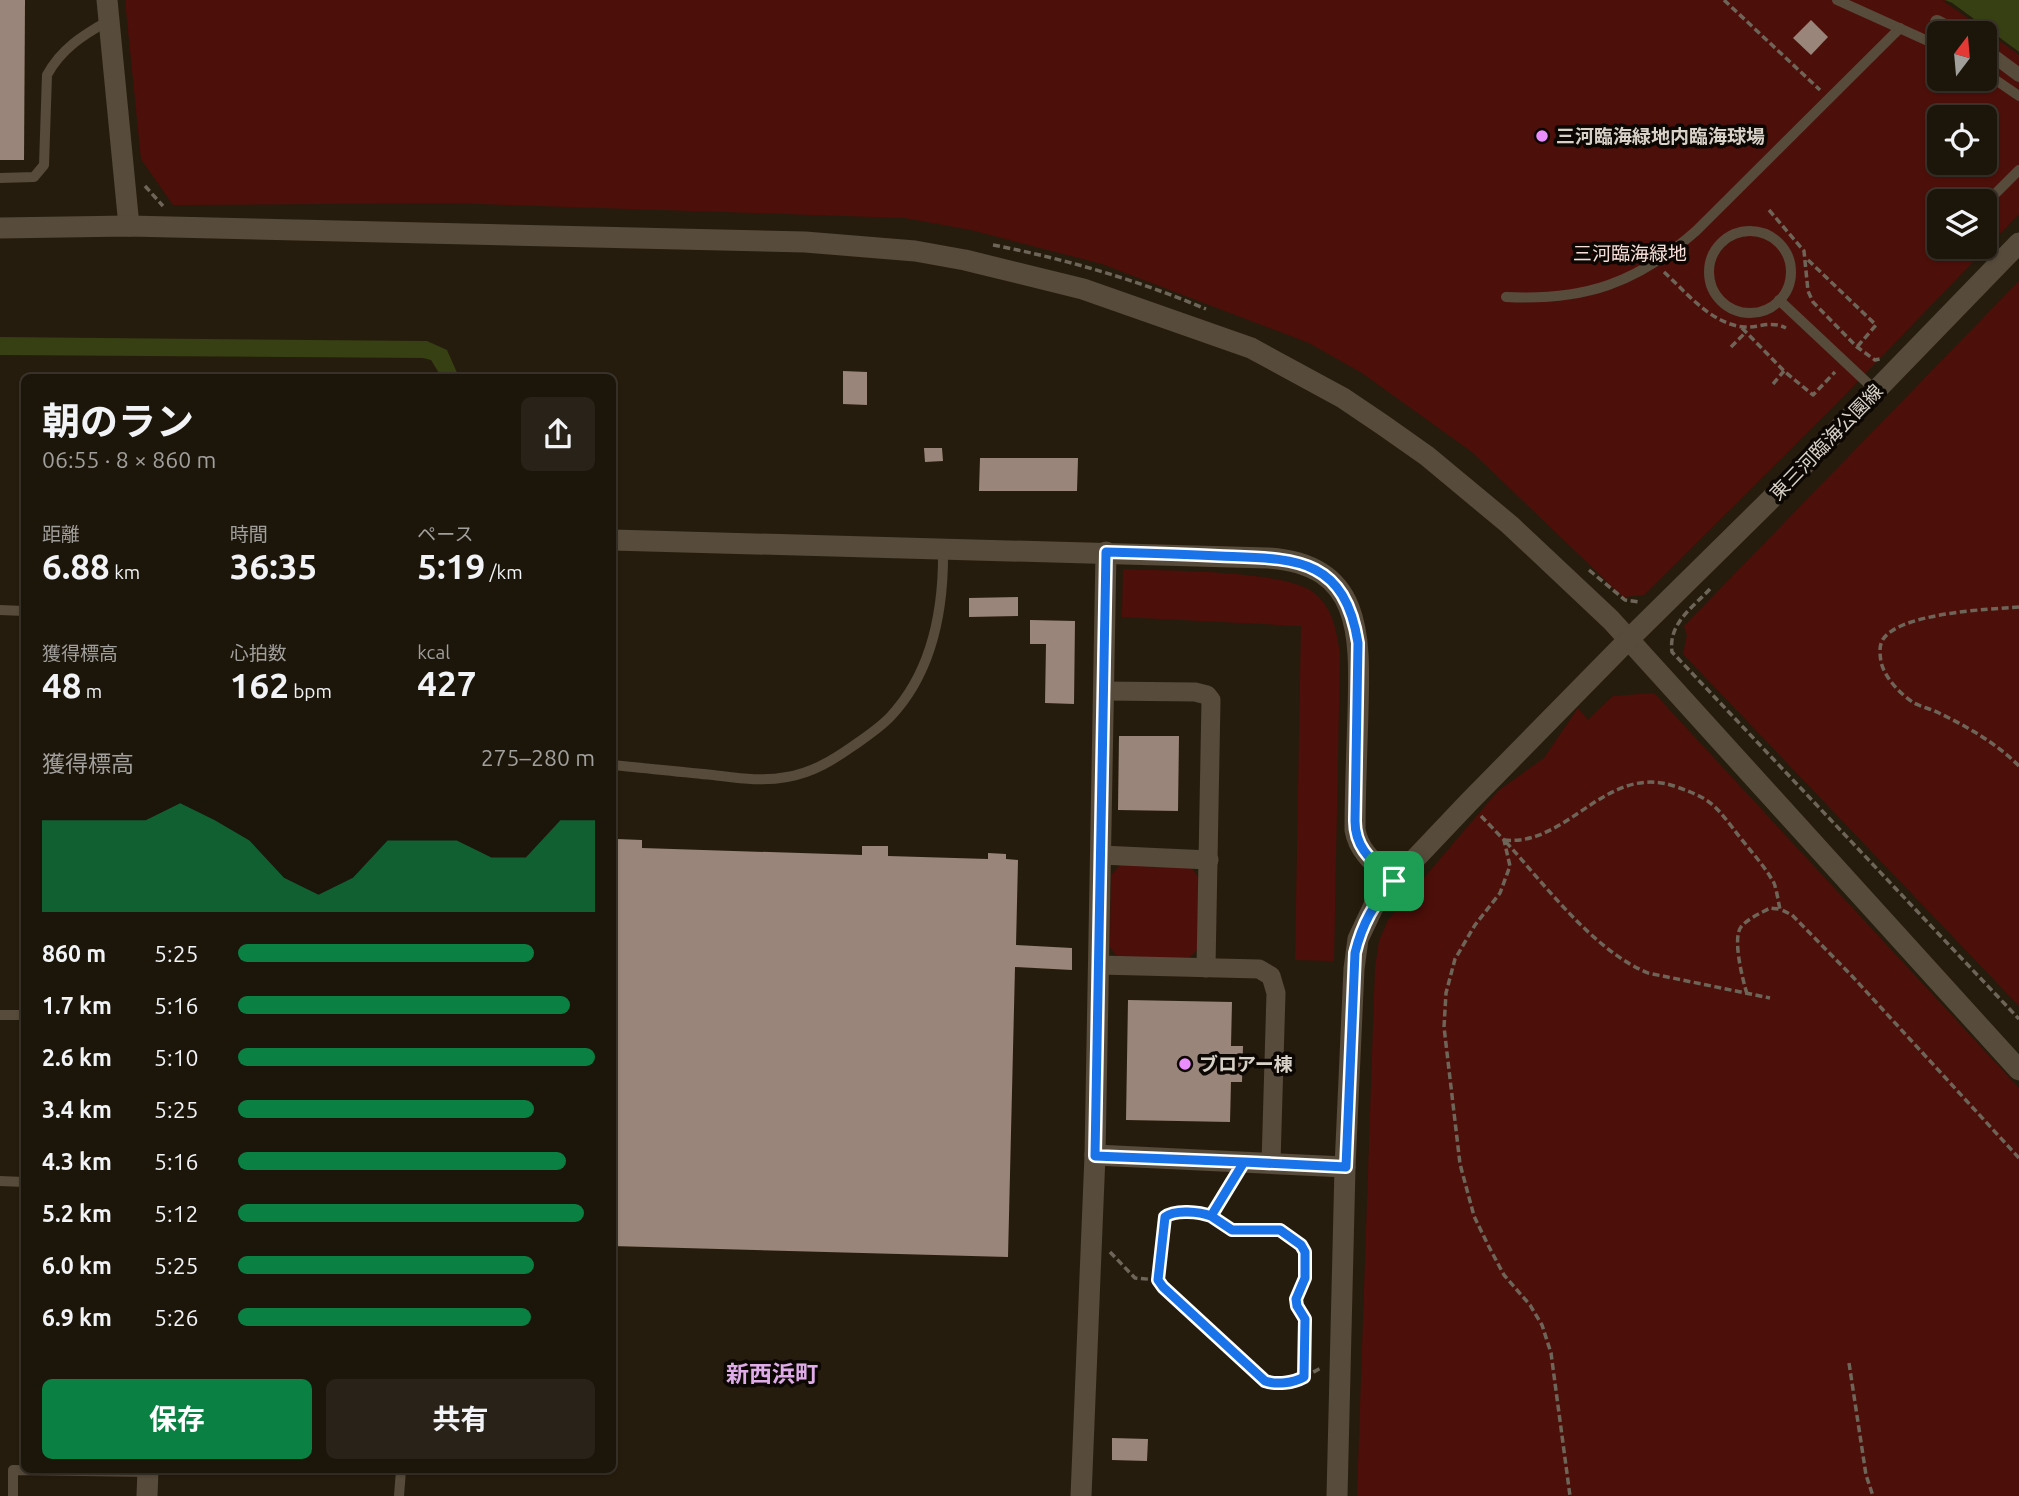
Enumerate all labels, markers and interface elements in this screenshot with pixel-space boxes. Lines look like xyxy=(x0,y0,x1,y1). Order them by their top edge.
north arrow xyxy=(1927,21,1997,91)
map controls xyxy=(1927,21,1997,259)
button: locate xyxy=(1927,105,1997,175)
place label: 三河臨海緑地内臨海球場 xyxy=(1556,125,1765,147)
marker: 三河臨海緑地内臨海球場 xyxy=(1534,128,1550,144)
button: layers xyxy=(1927,189,1997,259)
park label: 三河臨海緑地 xyxy=(1573,242,1687,264)
street label: 東三河臨海公園線 xyxy=(1765,380,1887,504)
button: share xyxy=(521,397,595,471)
text: 朝のラン xyxy=(42,400,194,442)
text: 06:55 · 8 × 860 m xyxy=(42,447,216,472)
text: 距離 xyxy=(42,523,80,545)
text: 時間 xyxy=(230,523,268,545)
text: ペース xyxy=(417,523,473,545)
text: 6.88 xyxy=(42,546,110,586)
text: 36:35 xyxy=(230,546,317,586)
text: 5:19 xyxy=(417,546,485,586)
text: km xyxy=(110,561,140,583)
text: /km xyxy=(485,561,523,583)
text: kcal xyxy=(417,641,450,663)
text: 獲得標高 xyxy=(42,642,118,664)
text: 心拍数 xyxy=(230,642,287,664)
text: 427 xyxy=(417,663,477,703)
text: 48 xyxy=(42,665,81,705)
text: 162 xyxy=(230,665,289,705)
text: m xyxy=(81,680,102,702)
text: bpm xyxy=(289,680,332,702)
text: 275–280 m xyxy=(481,745,595,770)
text: 獲得標高 xyxy=(42,751,134,776)
pin xyxy=(1364,851,1424,911)
icon: arrive xyxy=(1375,862,1413,900)
text: 860 m xyxy=(42,941,106,966)
text: 5:25 xyxy=(154,941,199,966)
text: 1.7 km xyxy=(42,993,112,1018)
text: 5:16 xyxy=(154,993,199,1018)
text: 2.6 km xyxy=(42,1045,112,1070)
text: 5:10 xyxy=(154,1045,199,1070)
place label: ブロアー棟 xyxy=(1199,1053,1293,1075)
marker: ブロアー棟 xyxy=(1177,1056,1193,1072)
text: 3.4 km xyxy=(42,1097,112,1122)
text: 5:25 xyxy=(154,1097,199,1122)
text: 4.3 km xyxy=(42,1149,112,1174)
text: 5:16 xyxy=(154,1149,199,1174)
text: 5.2 km xyxy=(42,1201,112,1226)
text: 5:12 xyxy=(154,1201,199,1226)
text: 6.0 km xyxy=(42,1253,112,1278)
text: 5:25 xyxy=(154,1253,199,1278)
text: 6.9 km xyxy=(42,1305,112,1330)
text: 5:26 xyxy=(154,1305,199,1330)
district label: 新西浜町 xyxy=(726,1361,818,1386)
button: 保存 xyxy=(42,1379,312,1459)
button: 共有 xyxy=(326,1379,595,1459)

